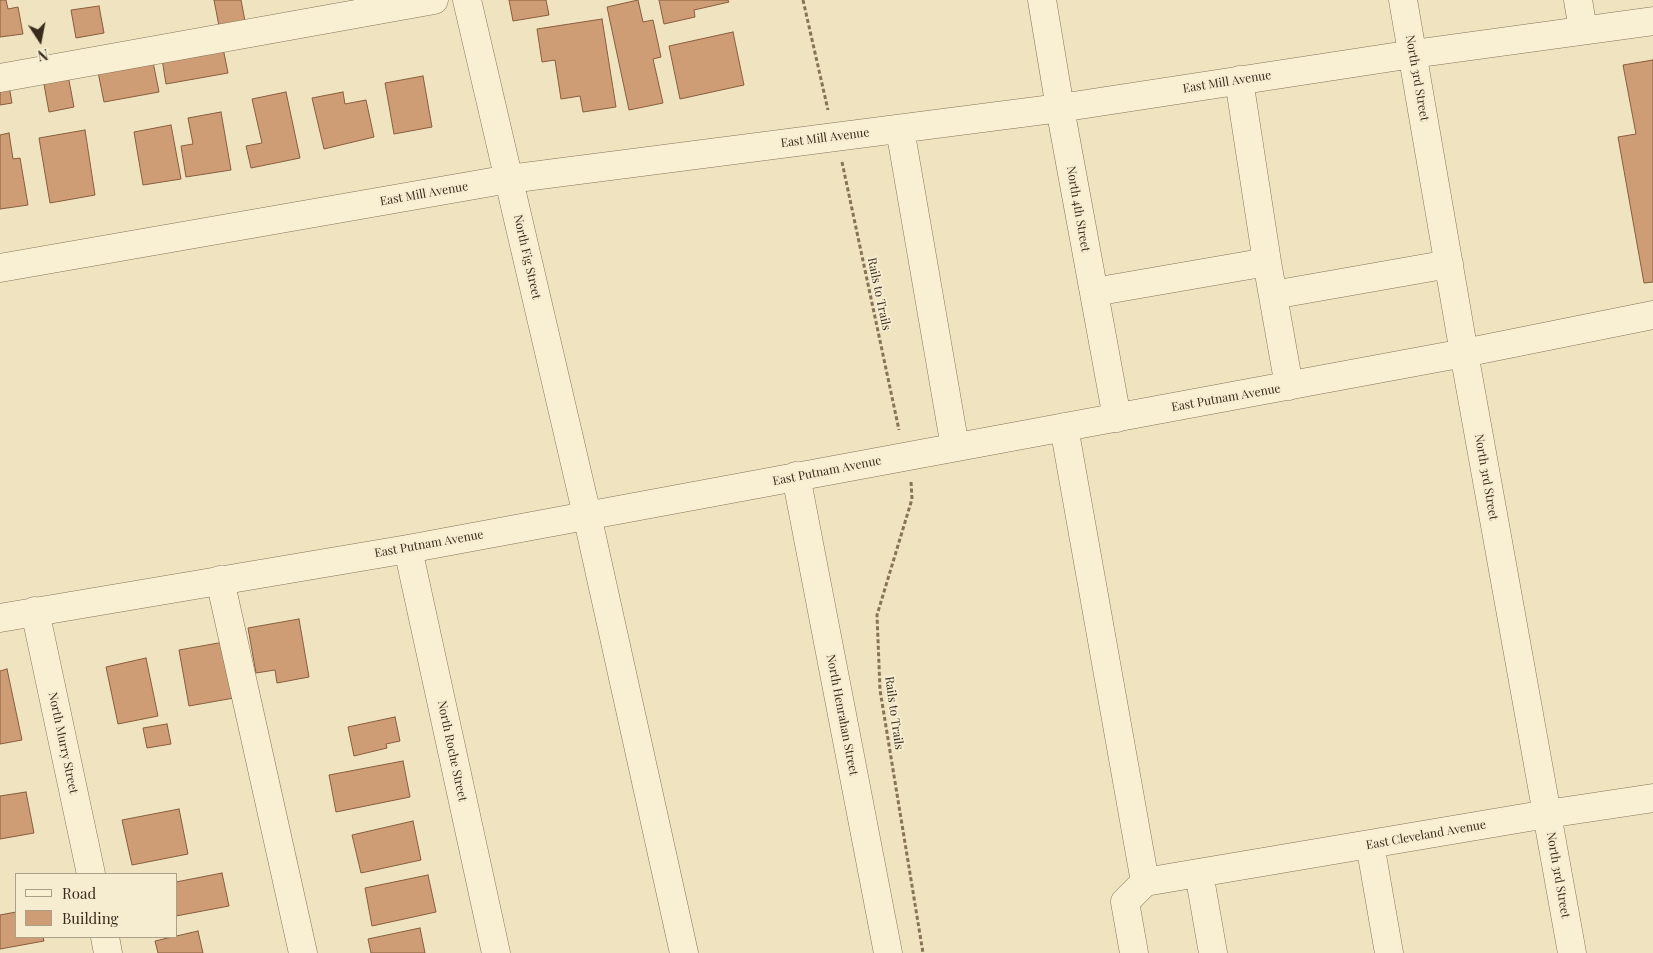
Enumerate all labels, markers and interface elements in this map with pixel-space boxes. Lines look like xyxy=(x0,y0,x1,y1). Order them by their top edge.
north arrow xyxy=(15,15,65,65)
street label: North 3rd Street xyxy=(1402,34,1432,122)
text: N xyxy=(36,45,50,66)
street label: East Mill Avenue xyxy=(1182,68,1272,96)
street label: East Mill Avenue xyxy=(780,125,870,151)
street label: North 4th Street xyxy=(1063,165,1093,253)
street label: East Mill Avenue xyxy=(379,179,469,209)
street label: North Fig Street xyxy=(510,213,544,301)
street label: Rails to Trails xyxy=(864,256,894,332)
street label: East Putnam Avenue xyxy=(1170,381,1282,415)
street label: North 3rd Street xyxy=(1471,433,1501,521)
street label: East Putnam Avenue xyxy=(771,453,883,489)
street label: East Putnam Avenue xyxy=(373,527,485,561)
street label: North Henrahan Street xyxy=(823,653,861,777)
street label: Rails to Trails xyxy=(882,675,906,751)
street label: North Murry Street xyxy=(45,691,81,795)
street label: North Roche Street xyxy=(434,699,470,803)
street label: East Cleveland Avenue xyxy=(1365,817,1487,853)
street label: North 3rd Street xyxy=(1543,831,1573,919)
legend xyxy=(15,873,178,938)
text: Road xyxy=(62,883,96,903)
text: Building xyxy=(62,908,118,928)

